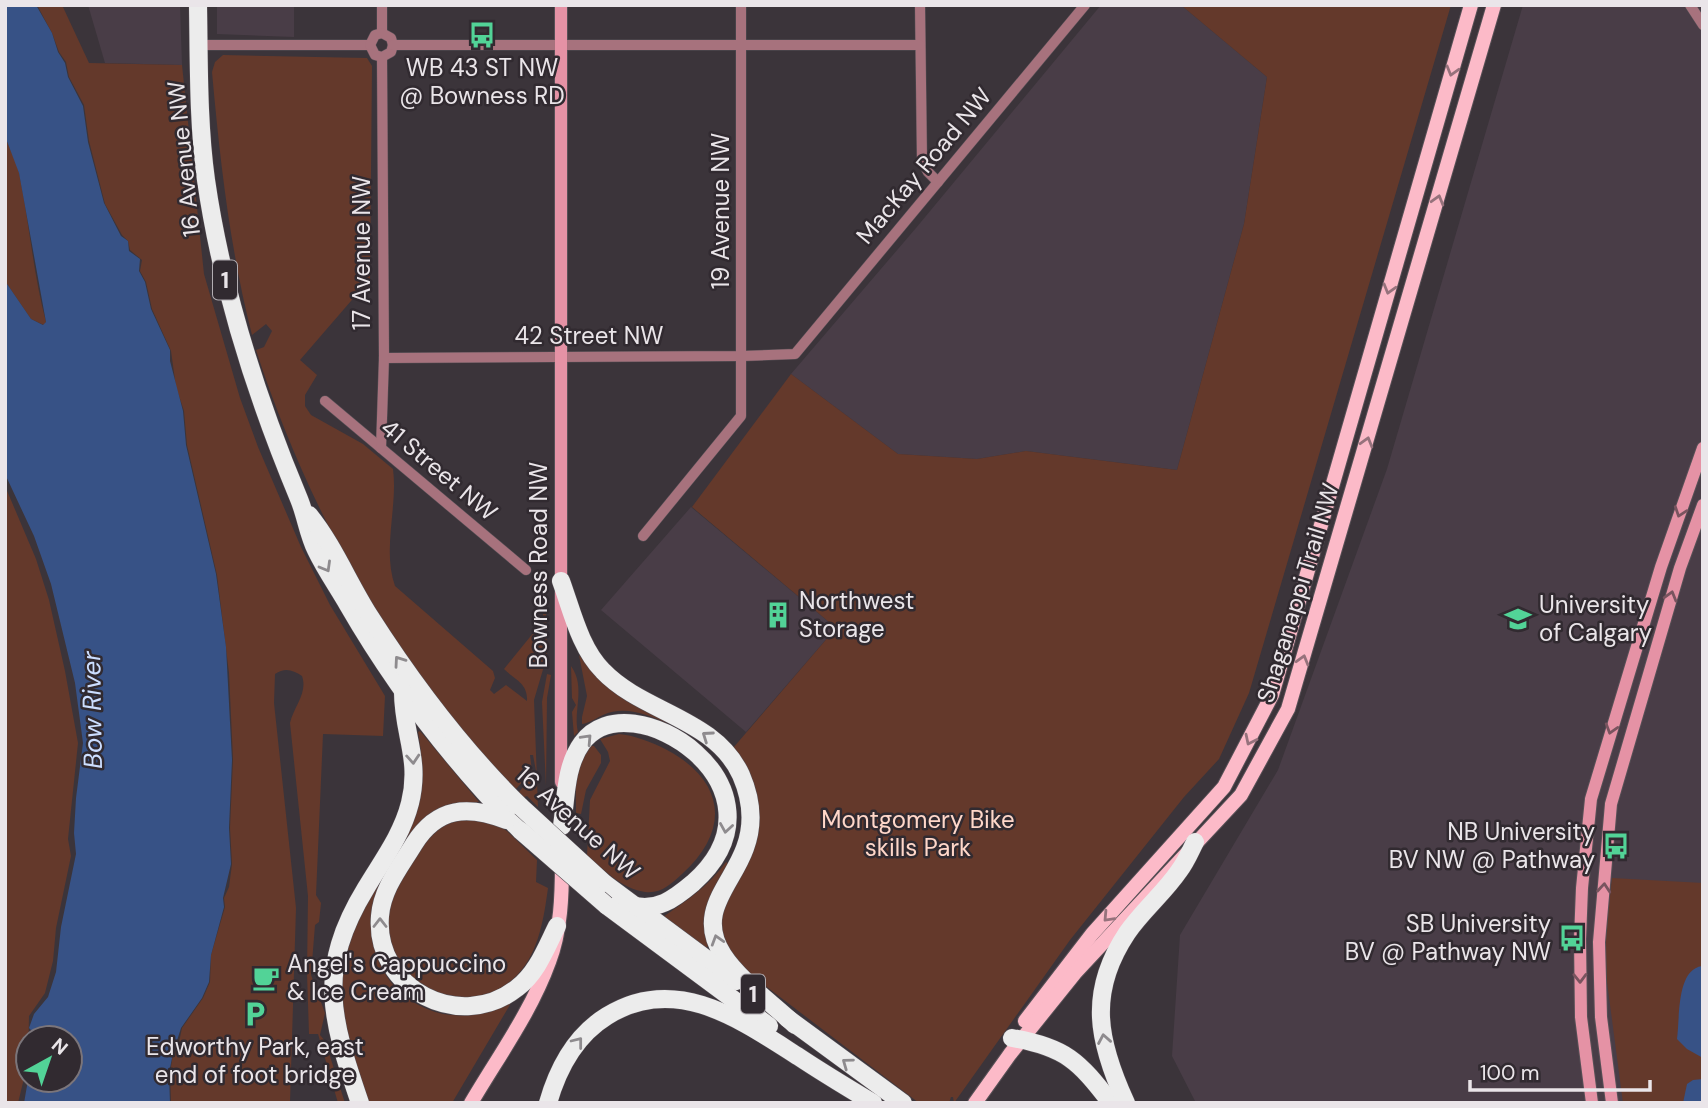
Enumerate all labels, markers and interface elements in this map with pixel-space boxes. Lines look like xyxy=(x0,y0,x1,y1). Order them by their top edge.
bus stop icon: WB 43 ST NW @ Bowness RD xyxy=(467,20,497,50)
place label: WB 43 ST NW @ Bowness RD xyxy=(399,52,565,111)
one-way arrow xyxy=(1446,65,1460,77)
street label: 16 Avenue NW xyxy=(160,80,207,239)
street label: MacKay Road NW xyxy=(849,81,998,250)
street label: 19 Avenue NW xyxy=(705,133,736,289)
street label: 17 Avenue NW xyxy=(346,176,377,330)
one-way arrow xyxy=(1429,194,1444,206)
road number: 1 xyxy=(213,260,237,300)
one-way arrow xyxy=(1383,283,1397,295)
street label: 42 Street NW xyxy=(515,320,664,351)
street label: 41 Street NW xyxy=(375,412,504,527)
one-way arrow xyxy=(1358,436,1373,448)
street label: Bowness Road NW xyxy=(523,462,554,668)
street label: Shaganappi Trail NW xyxy=(1249,479,1346,706)
one-way arrow xyxy=(1674,506,1688,518)
one-way arrow xyxy=(317,559,330,572)
place label: Northwest Storage xyxy=(799,585,914,644)
place label: University of Calgary xyxy=(1539,589,1652,648)
one-way arrow xyxy=(1663,591,1678,603)
building icon: Northwest Storage xyxy=(763,600,793,630)
school or university icon: University of Calgary xyxy=(1503,604,1533,634)
water label: Bow River xyxy=(74,650,110,769)
one-way arrow xyxy=(1294,654,1309,666)
one-way arrow xyxy=(394,655,407,668)
one-way arrow xyxy=(1605,723,1620,735)
one-way arrow xyxy=(702,732,715,744)
one-way arrow xyxy=(1244,733,1258,745)
one-way arrow xyxy=(579,734,592,747)
one-way arrow xyxy=(405,754,420,765)
street label: 16 Avenue NW xyxy=(510,759,647,887)
park label: Montgomery Bike skills Park xyxy=(821,804,1015,863)
place label: NB University BV NW @ Pathway xyxy=(1389,816,1595,875)
one-way arrow xyxy=(719,822,734,834)
bus stop icon: NB University BV NW @ Pathway xyxy=(1601,831,1631,861)
one-way arrow xyxy=(1596,883,1611,894)
place label: SB University BV @ Pathway NW xyxy=(1345,908,1551,967)
one-way arrow xyxy=(1104,909,1117,922)
one-way arrow xyxy=(372,918,388,928)
bus stop icon: SB University BV @ Pathway NW xyxy=(1557,923,1587,953)
one-way arrow xyxy=(711,934,725,946)
place label: Angel's Cappuccino & Ice Cream xyxy=(287,948,506,1007)
cafe icon: Angel's Cappuccino & Ice Cream xyxy=(251,963,281,993)
one-way arrow xyxy=(1573,972,1588,983)
road number: 1 xyxy=(741,974,765,1014)
parking icon: Edworthy Park, east end of foot bridge xyxy=(240,999,270,1029)
north arrow xyxy=(14,1024,84,1094)
place label: Edworthy Park, east end of foot bridge xyxy=(146,1031,364,1090)
text: N xyxy=(46,1032,73,1060)
one-way arrow xyxy=(1097,1033,1112,1045)
one-way arrow xyxy=(570,1038,583,1050)
scale bar xyxy=(1470,1048,1650,1092)
one-way arrow xyxy=(842,1058,855,1071)
text: 100 m xyxy=(1480,1059,1540,1087)

